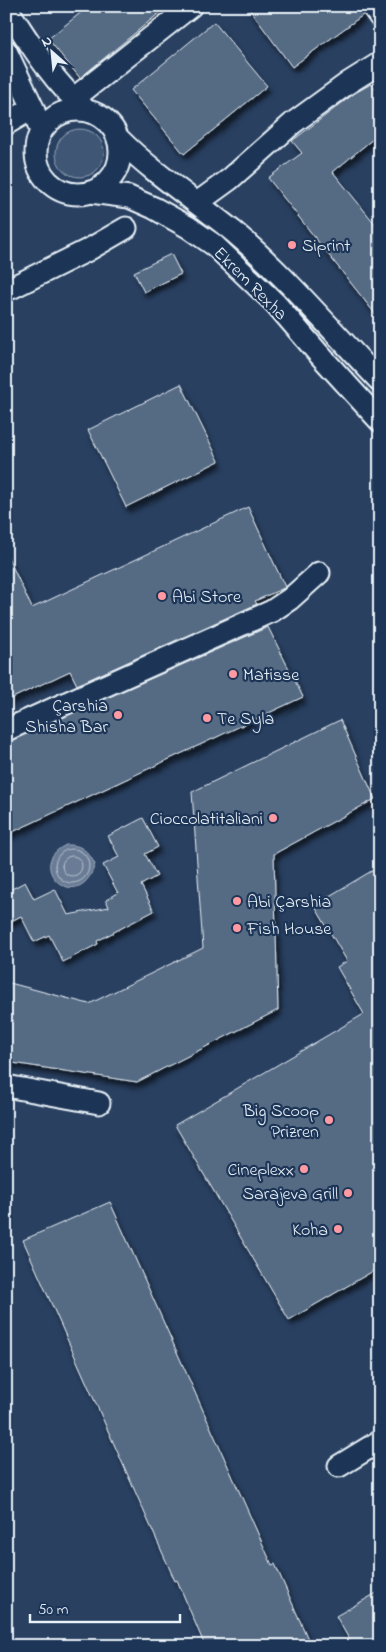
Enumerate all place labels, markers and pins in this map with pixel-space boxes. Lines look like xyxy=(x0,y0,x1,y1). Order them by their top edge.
place label: Siprint xyxy=(302,234,350,260)
marker: Siprint xyxy=(286,239,298,251)
place label: Abi Store xyxy=(172,585,242,611)
marker: Abi Store xyxy=(156,590,168,602)
place label: Matisse xyxy=(243,663,300,689)
marker: Matisse xyxy=(227,668,239,680)
place label: Çarshia Shisha Bar xyxy=(25,694,108,741)
place label: Te Syla xyxy=(217,707,274,733)
marker: Çarshia Shisha Bar xyxy=(112,709,124,721)
marker: Te Syla xyxy=(201,712,213,724)
place label: Cioccolatitaliani xyxy=(150,807,263,833)
marker: Cioccolatitaliani xyxy=(267,812,279,824)
place label: Abi Çarshia xyxy=(247,890,331,916)
marker: Abi Çarshia xyxy=(231,895,243,907)
place label: Fish House xyxy=(246,917,332,943)
marker: Fish House xyxy=(231,922,243,934)
place label: Big Scoop Prizren xyxy=(242,1099,319,1146)
marker: Big Scoop Prizren xyxy=(323,1114,335,1126)
place label: Cineplexx xyxy=(227,1158,294,1184)
marker: Cineplexx xyxy=(298,1163,310,1175)
place label: Sarajeva Grill xyxy=(242,1182,338,1208)
marker: Sarajeva Grill xyxy=(342,1187,354,1199)
place label: Koha xyxy=(292,1218,328,1244)
marker: Koha xyxy=(332,1223,344,1235)

